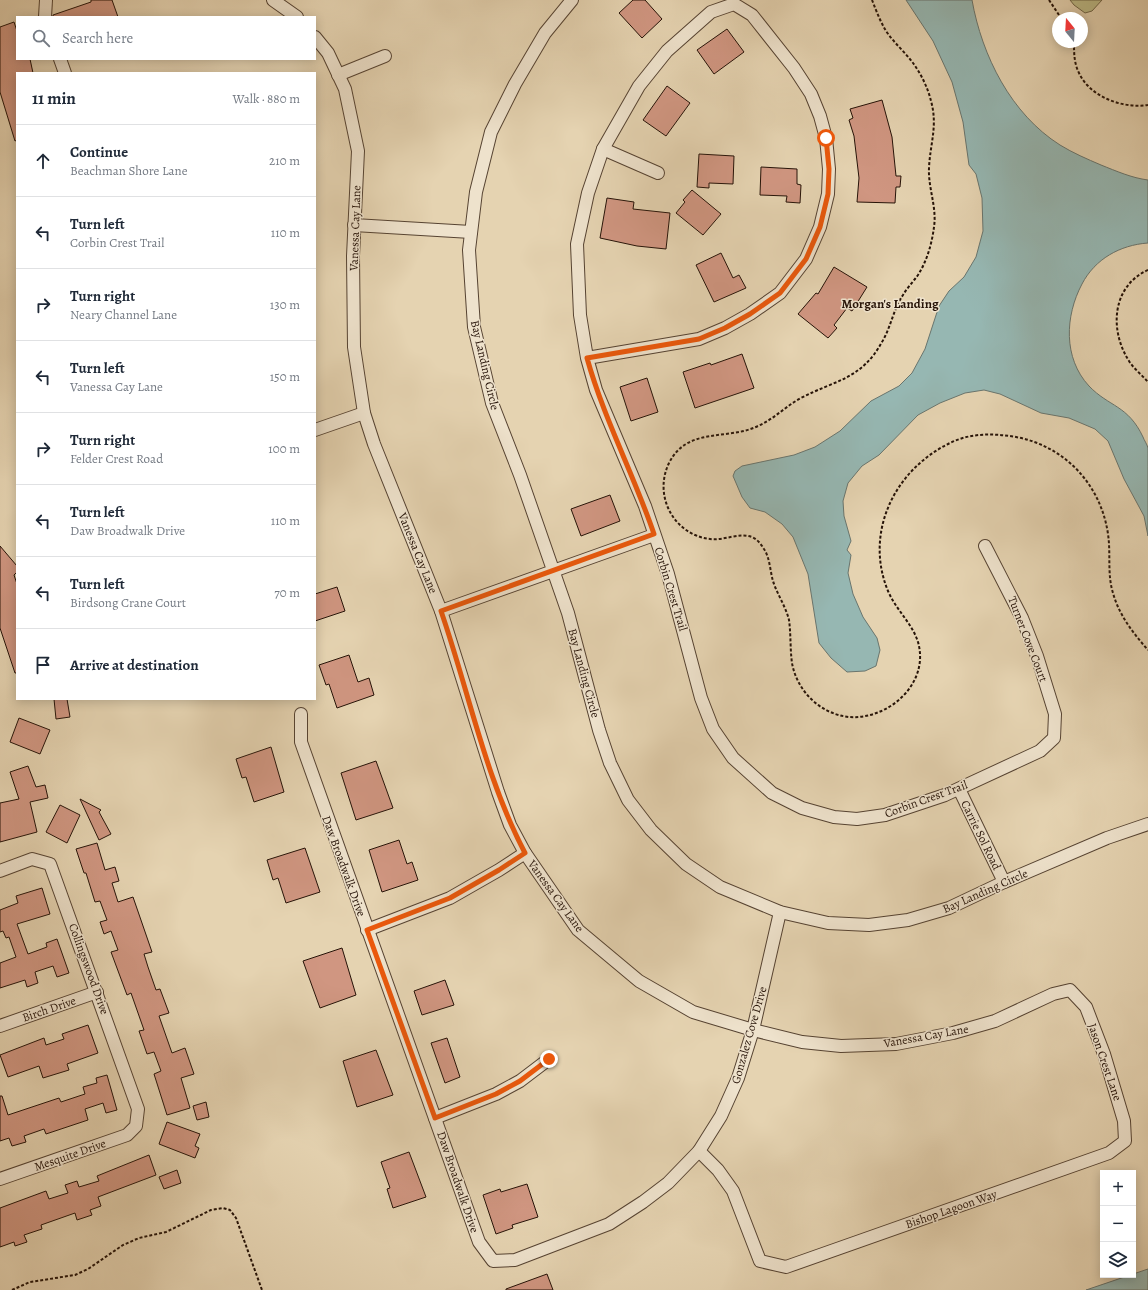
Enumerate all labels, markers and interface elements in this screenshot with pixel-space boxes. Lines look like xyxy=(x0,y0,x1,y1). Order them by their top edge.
north arrow xyxy=(1052,12,1088,48)
search box xyxy=(16,16,316,60)
icon: search xyxy=(30,27,52,49)
text: Search here xyxy=(62,28,133,48)
text: 11 min xyxy=(32,87,76,110)
text: Walk · 880 m xyxy=(233,90,300,107)
route start xyxy=(817,129,835,147)
text: Continue xyxy=(70,142,128,162)
icon: ahead xyxy=(32,150,54,172)
text: 210 m xyxy=(269,152,300,169)
text: Beachman Shore Lane xyxy=(70,162,188,179)
street label: Vanessa Cay Lane xyxy=(345,185,364,272)
text: Turn left xyxy=(70,214,125,234)
icon: left xyxy=(32,222,54,244)
text: 110 m xyxy=(271,224,300,241)
text: Corbin Crest Trail xyxy=(70,234,164,251)
text: Turn right xyxy=(70,286,135,306)
icon: right xyxy=(32,294,54,316)
district label: Morgan's Landing xyxy=(841,295,939,312)
text: 130 m xyxy=(270,296,300,313)
text: Neary Channel Lane xyxy=(70,306,177,323)
street label: Bay Landing Circle xyxy=(467,318,503,412)
text: Turn left xyxy=(70,358,125,378)
icon: left xyxy=(32,366,54,388)
text: 150 m xyxy=(270,368,300,385)
text: Vanessa Cay Lane xyxy=(70,378,163,395)
text: Turn right xyxy=(70,430,135,450)
icon: right xyxy=(32,438,54,460)
text: 100 m xyxy=(268,440,300,457)
text: Felder Crest Road xyxy=(70,450,163,467)
text: Turn left xyxy=(70,502,125,522)
street label: Vanessa Cay Lane xyxy=(394,509,441,596)
icon: left xyxy=(32,510,54,532)
text: 110 m xyxy=(271,512,300,529)
text: Daw Broadwalk Drive xyxy=(70,522,185,539)
street label: Corbin Crest Trail xyxy=(651,545,691,633)
text: Turn left xyxy=(70,574,125,594)
icon: left xyxy=(32,582,54,604)
text: 70 m xyxy=(274,584,300,601)
text: Birdsong Crane Court xyxy=(70,594,186,611)
street label: Turner Cove Court xyxy=(1004,594,1052,684)
street label: Bay Landing Circle xyxy=(564,627,604,719)
icon: arrive xyxy=(32,654,54,676)
text: Arrive at destination xyxy=(70,655,199,675)
street label: Corbin Crest Trail xyxy=(882,777,970,821)
street label: Carrie Sol Road xyxy=(957,797,1005,873)
street label: Daw Broadwalk Drive xyxy=(318,813,370,919)
street label: Vanessa Cay Lane xyxy=(524,856,588,935)
street label: Bay Landing Circle xyxy=(940,865,1030,917)
street label: Collingswood Drive xyxy=(65,921,113,1017)
street label: Gonzalez Cove Drive xyxy=(727,984,771,1086)
street label: Birch Drive xyxy=(20,992,78,1026)
street label: Vanessa Cay Lane xyxy=(881,1021,970,1051)
street label: Jason Crest Lane xyxy=(1084,1021,1126,1103)
route end xyxy=(540,1050,558,1068)
street label: Daw Broadwalk Drive xyxy=(433,1129,483,1235)
street label: Mesquite Drive xyxy=(32,1135,108,1175)
map controls xyxy=(1100,1170,1136,1278)
button: + xyxy=(1100,1170,1136,1206)
street label: Bishop Lagoon Way xyxy=(903,1186,1000,1232)
button: − xyxy=(1100,1206,1136,1242)
button: layers xyxy=(1100,1242,1136,1278)

